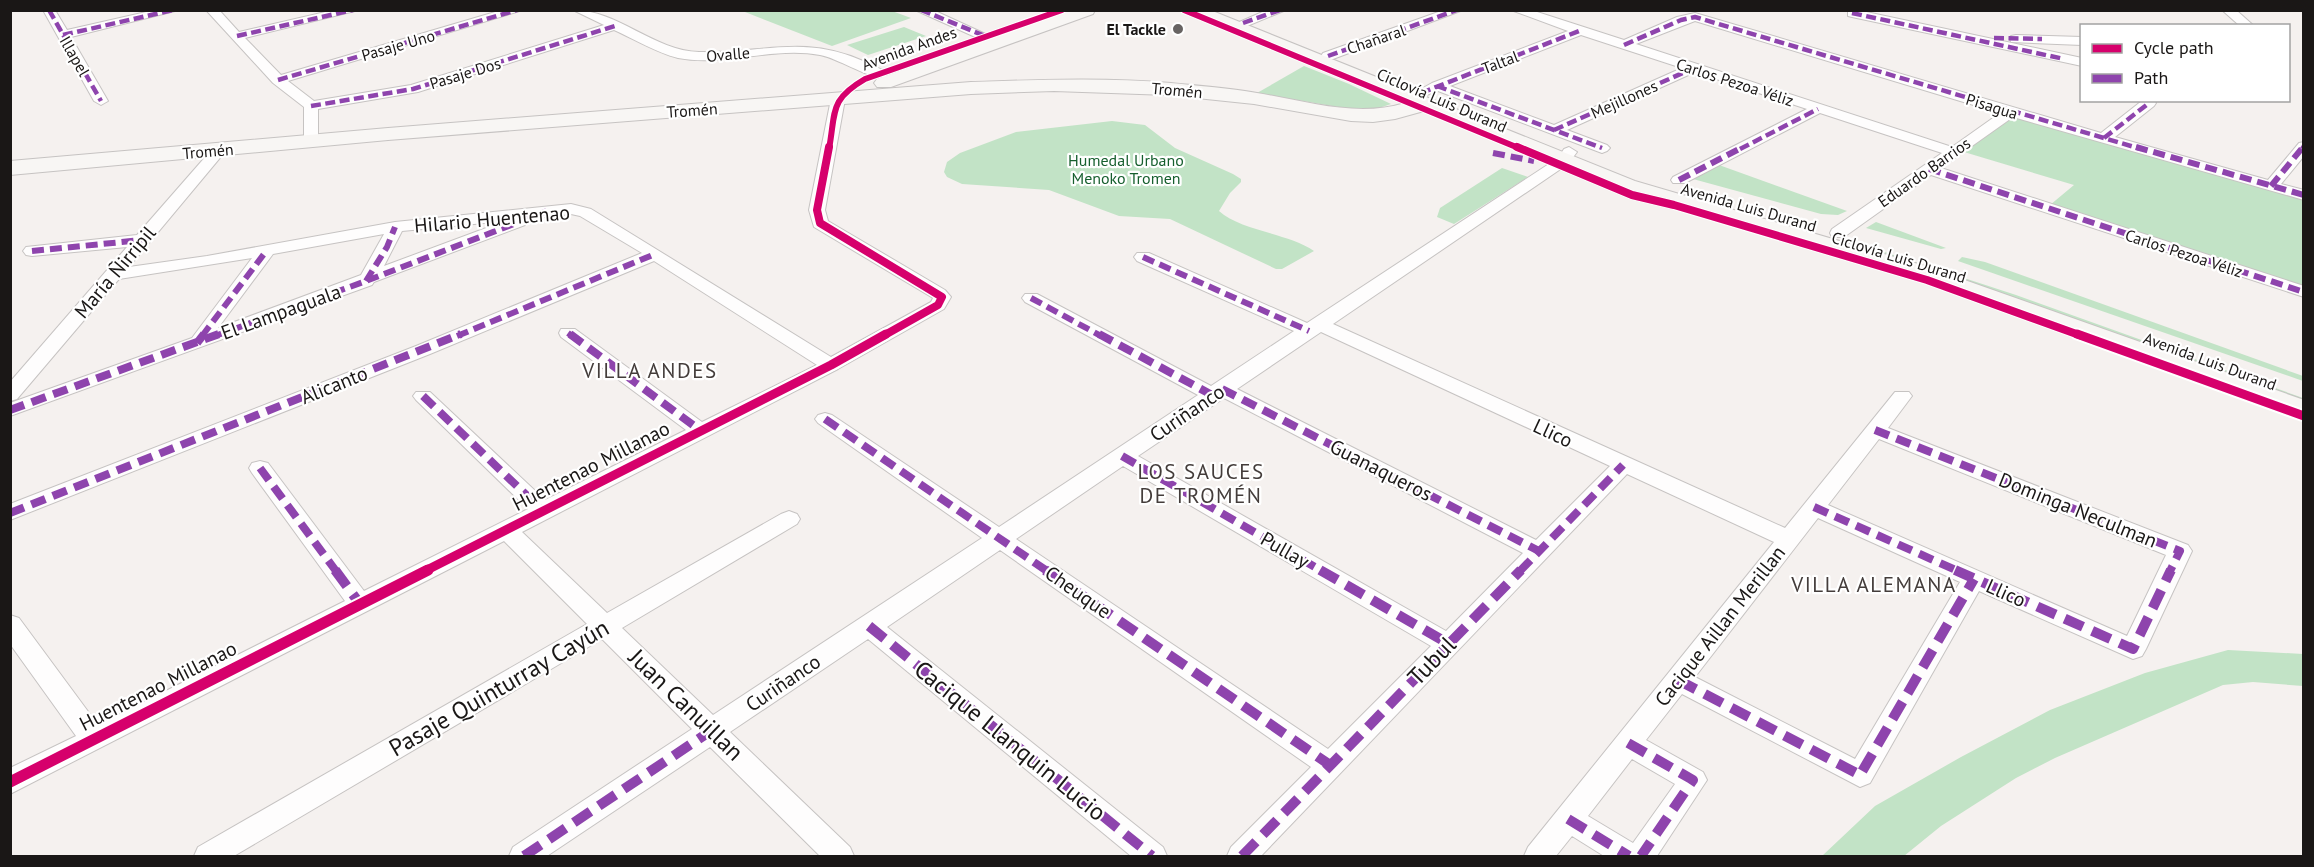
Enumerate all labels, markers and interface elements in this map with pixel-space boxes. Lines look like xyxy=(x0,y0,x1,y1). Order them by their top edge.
place label: El Tackle xyxy=(1107,19,1166,39)
street label: Chañaral xyxy=(1344,20,1408,58)
street label: Avenida Andes xyxy=(859,22,959,74)
marker: El Tackle xyxy=(1171,22,1185,36)
legend xyxy=(2080,24,2290,102)
street label: Pasaje Uno xyxy=(359,25,437,65)
street label: Illapel xyxy=(55,32,95,80)
text: Cycle path xyxy=(2134,36,2214,59)
street label: Ovalle xyxy=(705,42,751,66)
street label: Taltal xyxy=(1479,46,1522,78)
street label: Pasaje Dos xyxy=(427,53,503,93)
street label: Carlos Pezoa Véliz xyxy=(1674,54,1796,110)
street label: Ciclovía Luis Durand xyxy=(1374,64,1510,136)
text: Path xyxy=(2134,66,2168,89)
street label: Mejillones xyxy=(1588,75,1661,123)
street label: Tromén xyxy=(1151,78,1203,102)
street label: Pisagua xyxy=(1964,89,2020,123)
street label: Tromén xyxy=(666,98,718,122)
street label: Eduardo Barrios xyxy=(1874,133,1974,211)
street label: Tromén xyxy=(182,139,234,163)
park label: Humedal Urbano Menoko Tromen xyxy=(1068,150,1184,188)
street label: Avenida Luis Durand xyxy=(1679,178,1819,236)
street label: Hilario Huentenao xyxy=(413,199,571,239)
street label: María Ñirripil xyxy=(69,220,161,324)
street label: Carlos Pezoa Véliz xyxy=(2123,225,2245,281)
street label: Ciclovía Luis Durand xyxy=(1829,227,1969,287)
street label: El Lampaguala xyxy=(217,278,345,346)
street label: Avenida Luis Durand xyxy=(2141,328,2279,394)
district label: VILLA ANDES xyxy=(581,357,718,384)
street label: Alicanto xyxy=(297,360,371,410)
street label: Curiñanco xyxy=(1144,378,1230,448)
street label: Llico xyxy=(1529,413,1577,453)
street label: Huentenao Millanao xyxy=(508,415,674,517)
street label: Guanaqueros xyxy=(1325,433,1437,507)
district label: LOS SAUCES DE TROMÉN xyxy=(1137,458,1265,509)
street label: Dominga Neculman xyxy=(1995,466,2161,554)
street label: Pullay xyxy=(1256,526,1315,575)
street label: Cacique Aillan Merillan xyxy=(1649,540,1791,712)
street label: Cheuque xyxy=(1040,560,1116,624)
district label: VILLA ALEMANA xyxy=(1790,571,1957,598)
street label: Llico xyxy=(1982,573,2030,613)
street label: Pasaje Quinturray Cayún xyxy=(383,612,614,763)
street label: Tubul xyxy=(1401,630,1462,692)
street label: Huentenao Millanao xyxy=(75,635,241,737)
street label: Juan Canuillan xyxy=(622,641,750,767)
street label: Curiñanco xyxy=(740,648,826,718)
street label: Cacique Llanquin Lucio xyxy=(908,654,1113,828)

